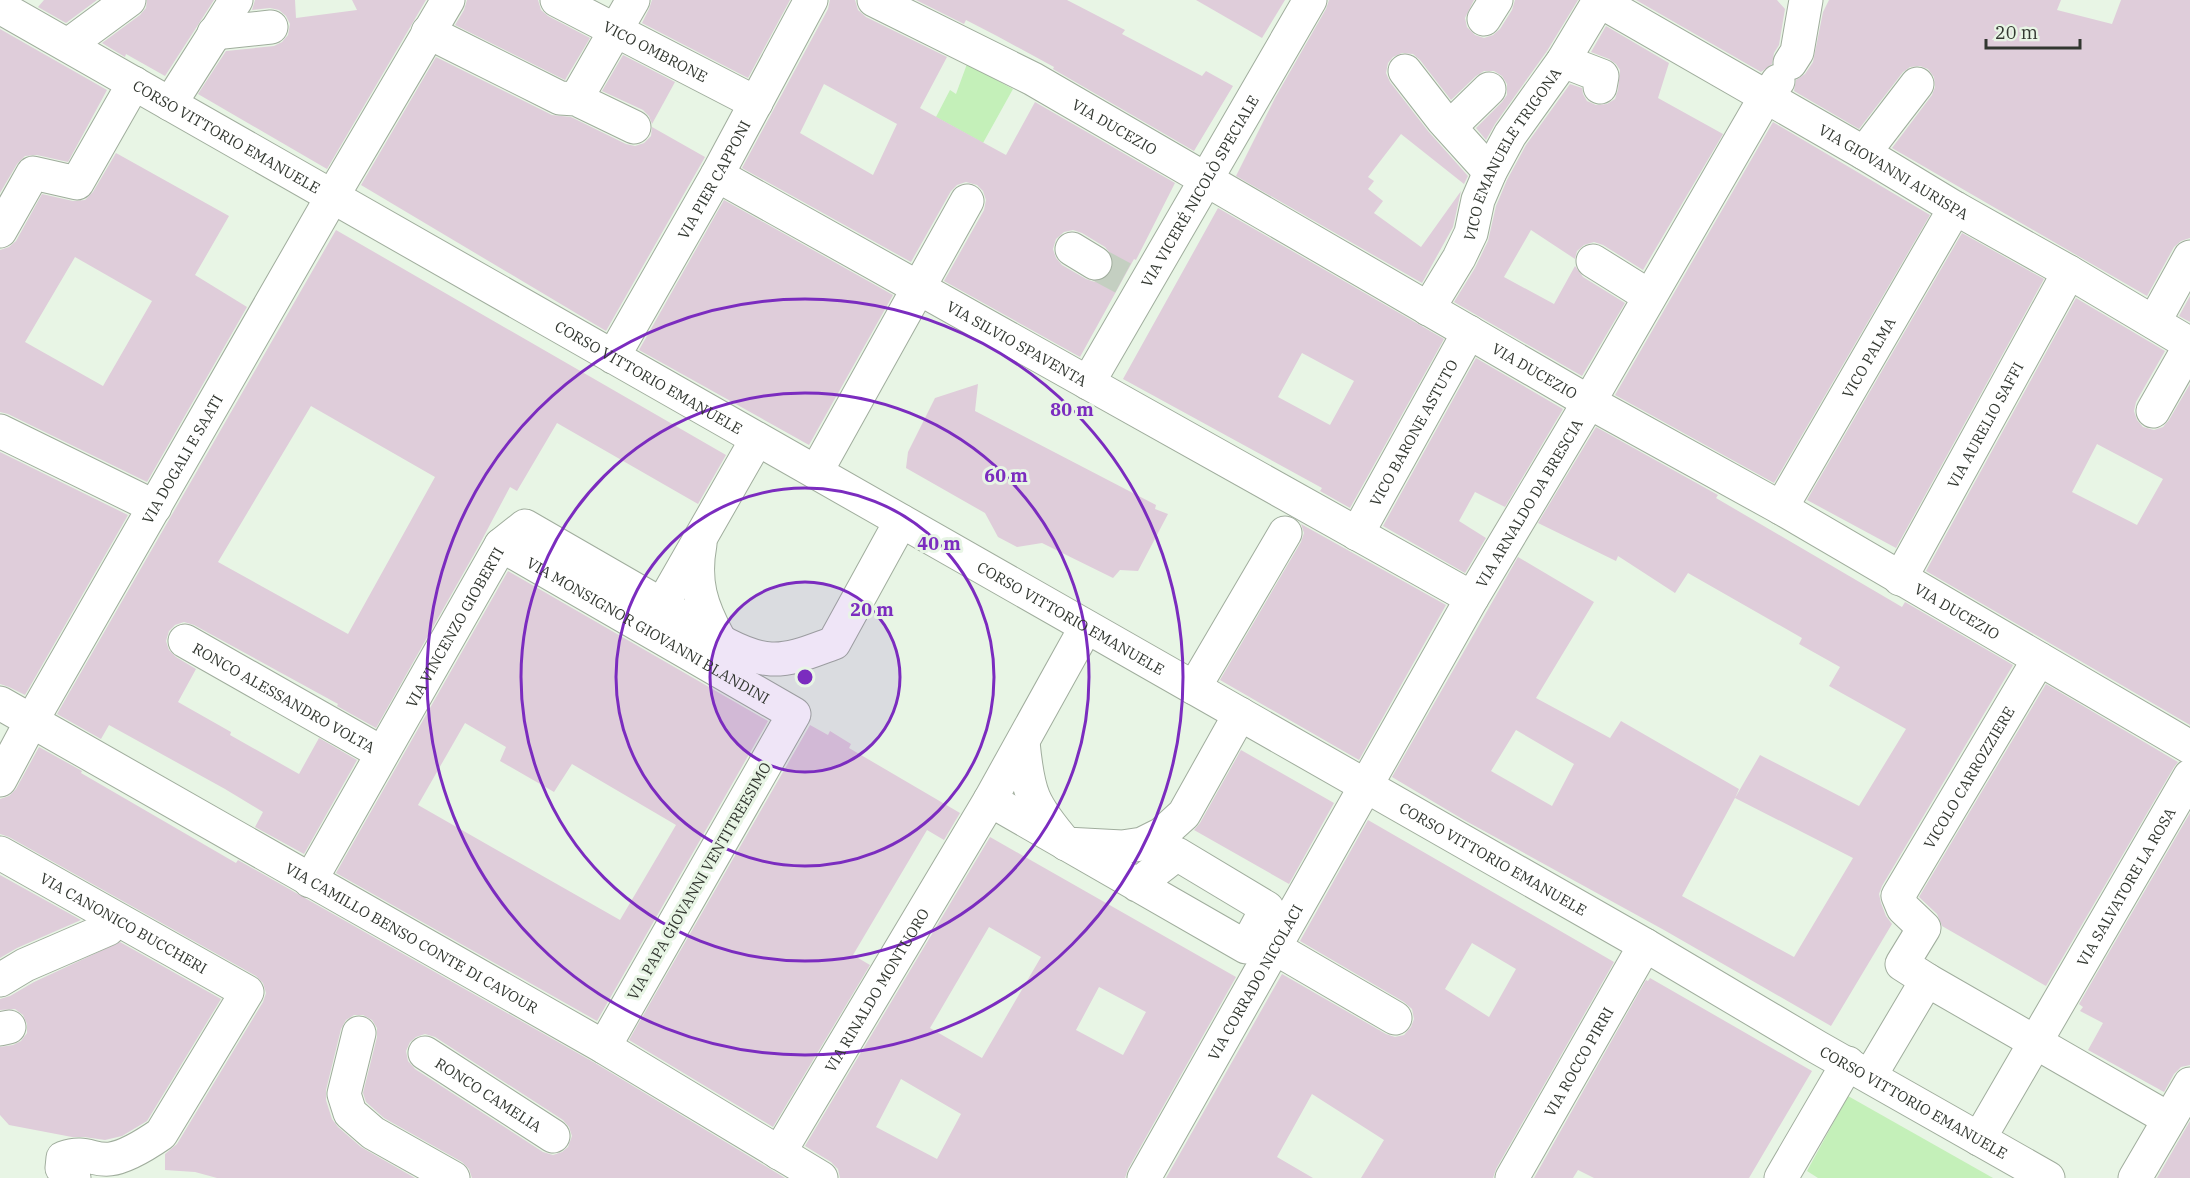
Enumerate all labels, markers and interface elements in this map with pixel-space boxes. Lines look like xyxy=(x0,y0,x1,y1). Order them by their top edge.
scale bar xyxy=(1986,12,2080,50)
street label: VICO OMBRONE xyxy=(600,16,711,86)
text: 20 m xyxy=(1995,21,2038,44)
street label: VICO EMANUELE TRIGONA xyxy=(1459,63,1565,244)
street label: CORSO VITTORIO EMANUELE xyxy=(130,75,324,197)
street label: VIA VICERÉ NICOLÒ SPECIALE xyxy=(1136,92,1262,290)
street label: VIA DUCEZIO xyxy=(1069,94,1161,159)
street label: VIA PIER CAPPONI xyxy=(673,117,754,242)
street label: VIA GIOVANNI AURISPA xyxy=(1816,120,1973,224)
street label: VIA SILVIO SPAVENTA xyxy=(944,296,1091,390)
street label: VICO PALMA xyxy=(1837,313,1900,401)
street label: CORSO VITTORIO EMANUELE xyxy=(552,316,746,438)
street label: VIA DUCEZIO xyxy=(1489,338,1581,403)
street label: VICO BARONE ASTUTO xyxy=(1365,356,1461,509)
street label: VIA AURELIO SAFFI xyxy=(1943,359,2027,491)
street label: VIA DOGALI E SAATI xyxy=(137,391,226,527)
text: 80 m xyxy=(1050,398,1094,421)
street label: VIA ARNALDO DA BRESCIA xyxy=(1471,415,1587,591)
text: 60 m xyxy=(984,464,1028,487)
text: 40 m xyxy=(917,532,961,555)
street label: VIA VINCENZO GIOBERTI xyxy=(401,544,507,711)
street label: VIA MONSIGNOR GIOVANNI BLANDINI xyxy=(523,552,773,707)
street label: CORSO VITTORIO EMANUELE xyxy=(974,557,1168,679)
street label: VIA DUCEZIO xyxy=(1911,579,2003,643)
text: 20 m xyxy=(850,598,894,621)
street label: RONCO ALESSANDRO VOLTA xyxy=(190,638,379,757)
centre of rings xyxy=(795,667,815,687)
street label: VICOLO CARROZZIERE xyxy=(1919,703,2018,852)
street label: VIA PAPA GIOVANNI VENTITREESIMO xyxy=(623,759,775,1003)
street label: CORSO VITTORIO EMANUELE xyxy=(1396,798,1590,919)
street label: VIA SALVATORE LA ROSA xyxy=(2072,803,2180,969)
street label: VIA CAMILLO BENSO CONTE DI CAVOUR xyxy=(282,858,542,1017)
street label: VIA CANONICO BUCCHERI xyxy=(37,868,211,977)
street label: VIA CORRADO NICOLACI xyxy=(1203,901,1306,1063)
street label: VIA RINALDO MONTUORO xyxy=(820,904,933,1075)
street label: VIA ROCCO PIRRI xyxy=(1540,1003,1617,1120)
street label: CORSO VITTORIO EMANUELE xyxy=(1817,1041,2011,1163)
street label: RONCO CAMELIA xyxy=(432,1053,546,1136)

